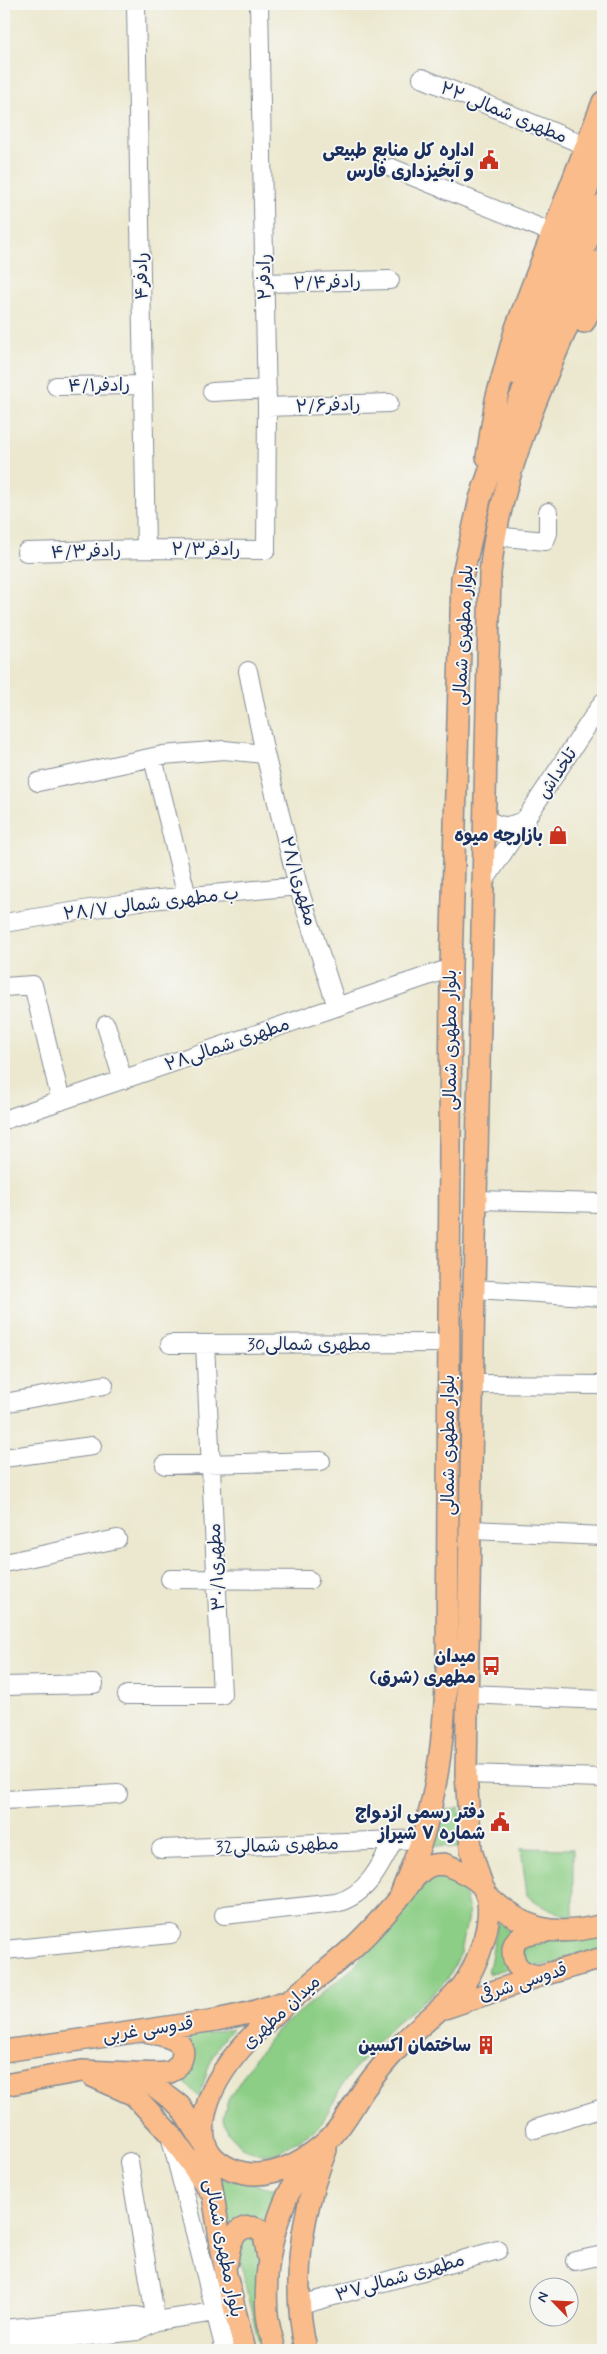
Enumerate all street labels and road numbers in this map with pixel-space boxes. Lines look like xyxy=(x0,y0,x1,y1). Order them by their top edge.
street label: مطهرى شمالى ۲۲ xyxy=(437,77,571,149)
street label: رادفر۴ xyxy=(130,252,154,300)
street label: رادفر۲ xyxy=(253,254,277,300)
street label: رادفر۲/۴ xyxy=(293,270,361,296)
street label: رادفر۴/۱ xyxy=(68,373,130,399)
street label: رادفر۲/۶ xyxy=(295,393,361,419)
street label: رادفر۲/۳ xyxy=(172,538,240,562)
street label: رادفر۴/۳ xyxy=(51,539,122,565)
street label: بلوار مطهرى شمالى xyxy=(448,564,480,706)
street label: تلخداش xyxy=(532,743,584,804)
street label: مطهری۲۸/۱ xyxy=(274,834,322,929)
street label: ۲۸/۷ ب مطهرى شمالى xyxy=(62,881,240,927)
street label: بلوار مطهرى شمالى xyxy=(439,969,463,1111)
street label: مطهرى شمالى۲۸ xyxy=(162,1012,293,1078)
street label: مطهرى شمالى30 xyxy=(247,1333,371,1357)
street label: بلوار مطهرى شمالى xyxy=(437,1374,461,1516)
street label: مطهری۳۰/۱ xyxy=(203,1522,231,1611)
street label: 32مطهرى شمالى xyxy=(215,1832,339,1860)
street label: قدوسی شرقی xyxy=(476,1956,571,2009)
street label: میدان مطهری xyxy=(237,1970,326,2055)
street label: قدوسی غربی xyxy=(101,2012,195,2048)
street label: بلوار مطهری شمالی xyxy=(198,2177,248,2319)
street label: مطهرى شمالى۳۷ xyxy=(333,2248,468,2308)

